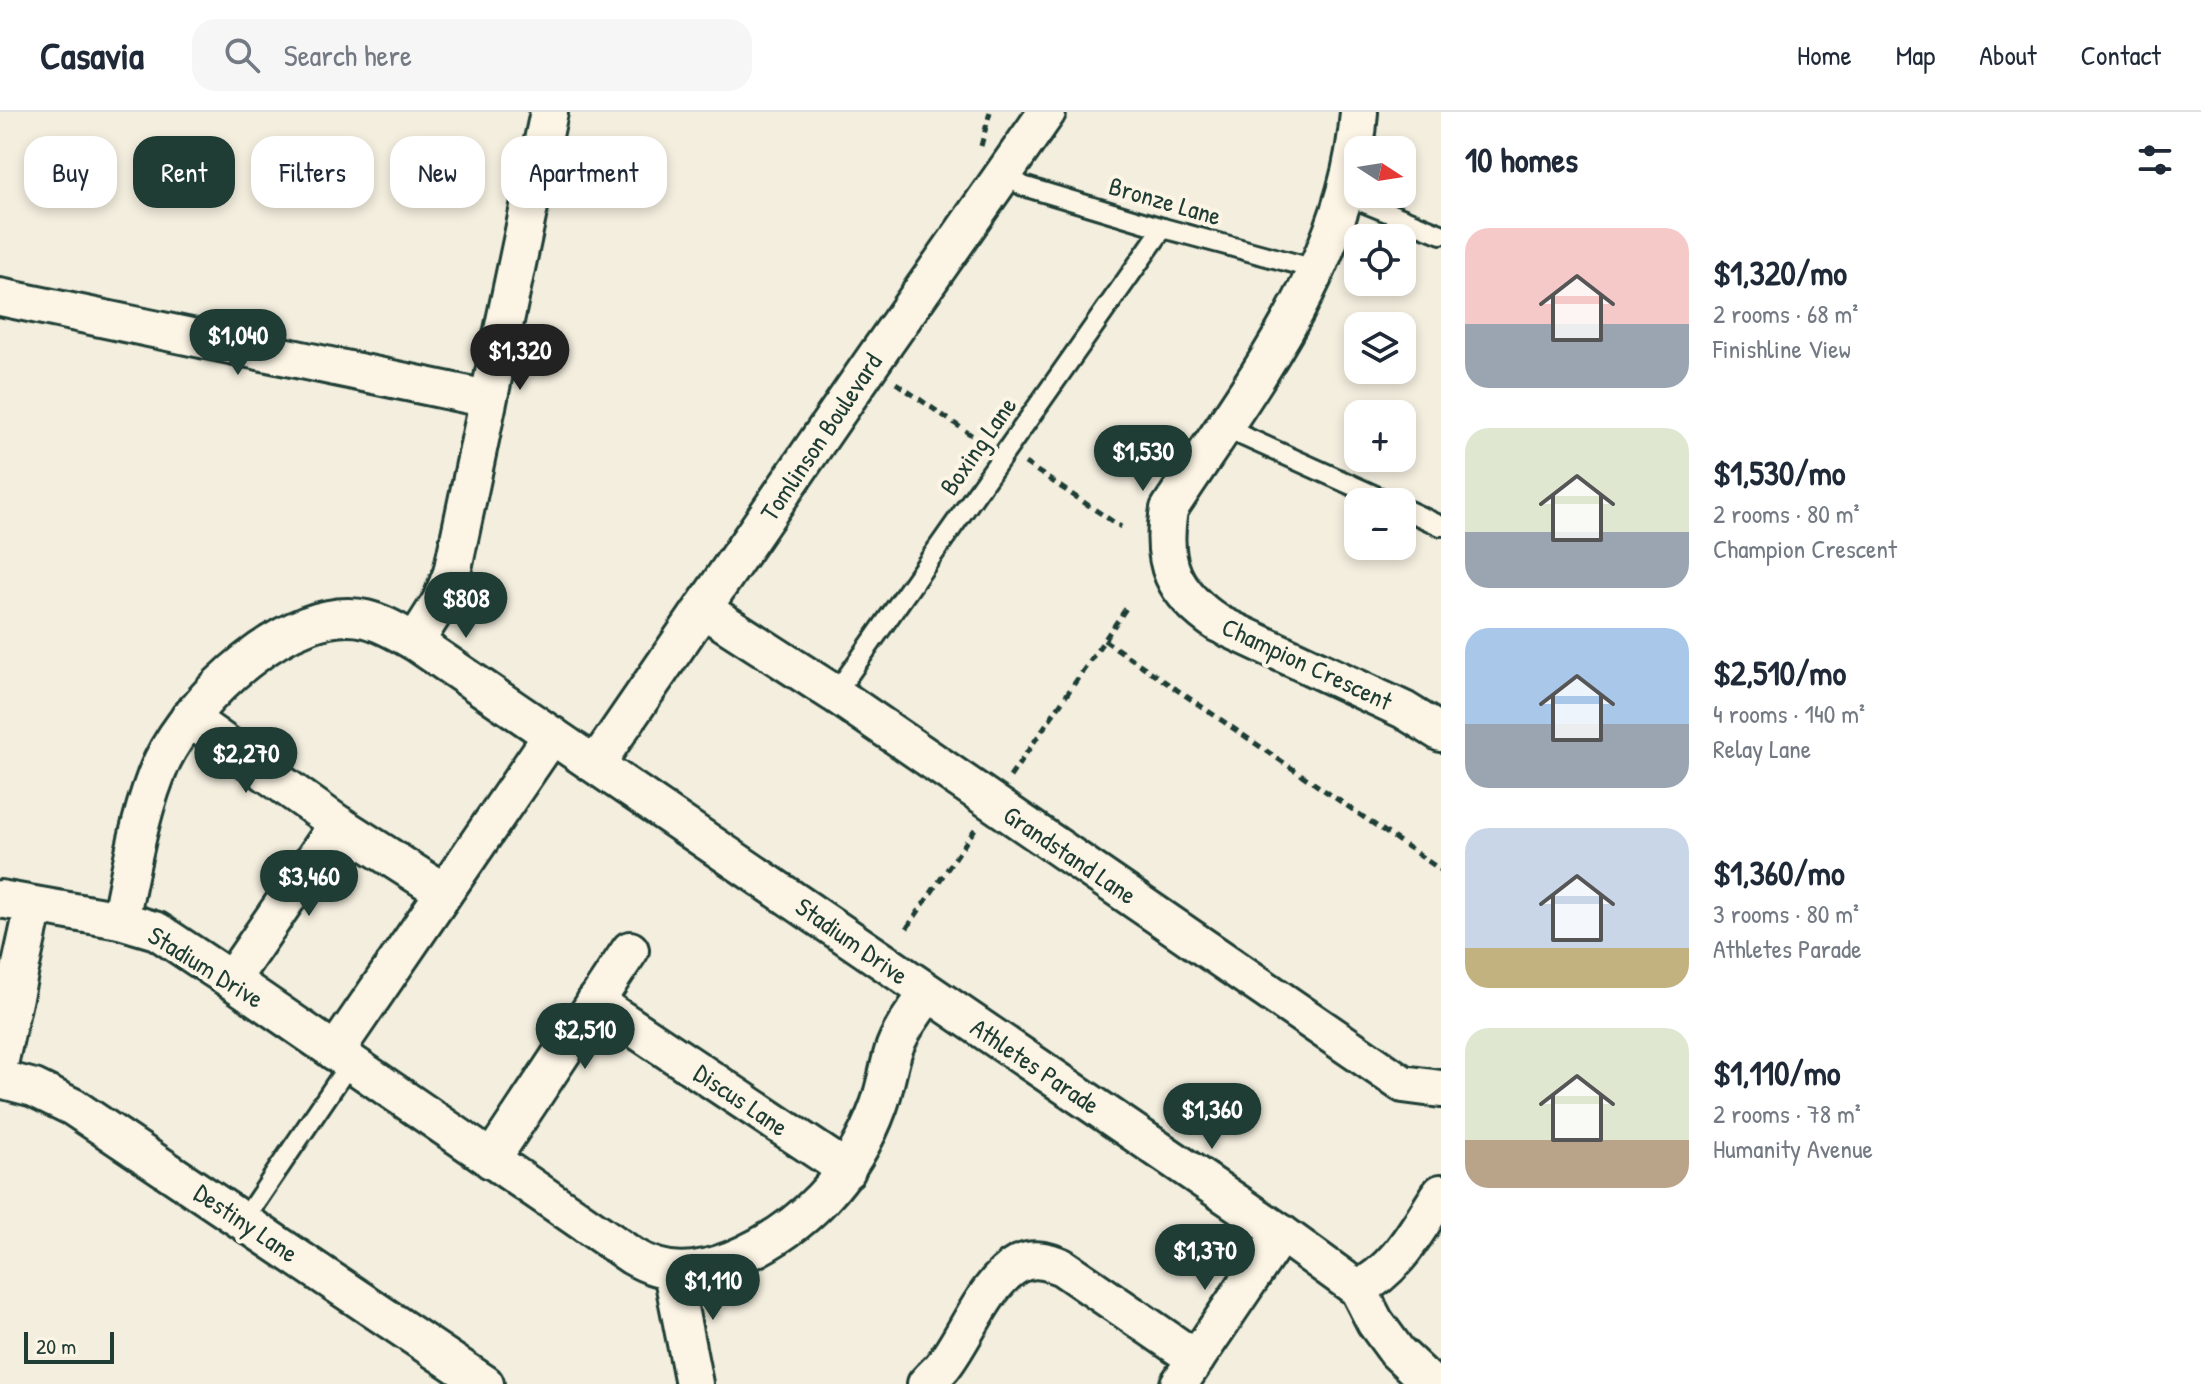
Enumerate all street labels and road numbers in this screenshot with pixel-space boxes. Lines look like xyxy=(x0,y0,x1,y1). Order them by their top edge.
street label: Bronze Lane xyxy=(1105,168,1225,233)
street label: Tomlinson Boulevard xyxy=(752,346,890,527)
street label: Boxing Lane xyxy=(931,390,1024,502)
street label: Champion Crescent xyxy=(1216,609,1399,719)
street label: Grandstand Lane xyxy=(997,797,1144,912)
street label: Stadium Drive xyxy=(789,889,916,992)
street label: Stadium Drive xyxy=(142,917,271,1016)
street label: Athletes Parade xyxy=(964,1010,1107,1122)
street label: Discus Lane xyxy=(687,1055,795,1144)
street label: Destiny Lane xyxy=(188,1175,305,1270)

